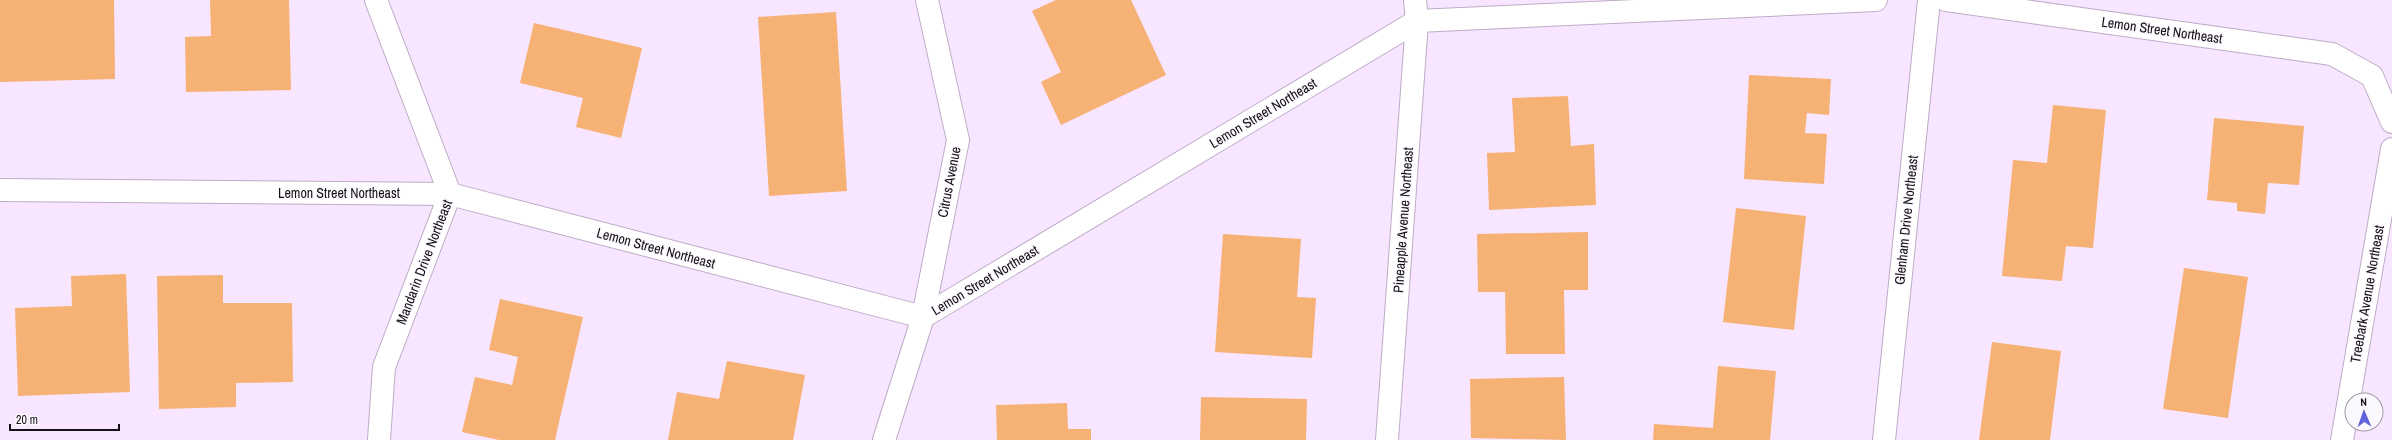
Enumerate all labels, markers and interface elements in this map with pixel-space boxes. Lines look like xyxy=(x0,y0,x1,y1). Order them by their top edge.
street label: Lemon Street Northeast xyxy=(2100,13,2224,47)
street label: Lemon Street Northeast xyxy=(1206,74,1320,152)
street label: Citrus Avenue xyxy=(933,145,965,219)
street label: Pineapple Avenue Northeast xyxy=(1389,147,1417,293)
street label: Glenham Drive Northeast xyxy=(1890,154,1922,286)
street label: Lemon Street Northeast xyxy=(278,184,400,202)
street label: Mandarin Drive Northeast xyxy=(392,197,456,327)
street label: Lemon Street Northeast xyxy=(595,224,717,272)
street label: Treebark Avenue Northeast xyxy=(2346,224,2388,364)
street label: Lemon Street Northeast xyxy=(928,241,1042,319)
north arrow xyxy=(2344,392,2384,432)
text: N xyxy=(2360,395,2367,409)
scale bar xyxy=(10,406,119,432)
text: 20 m xyxy=(16,412,38,428)

